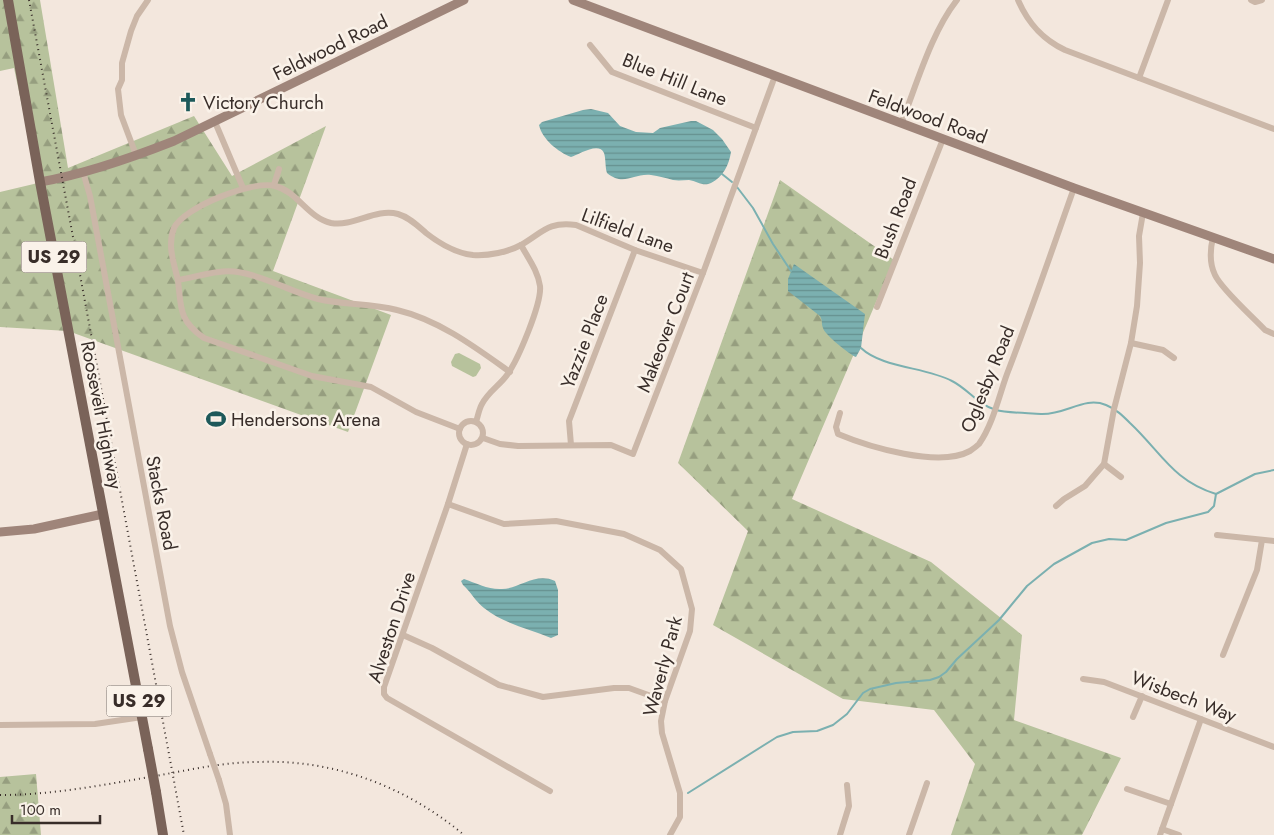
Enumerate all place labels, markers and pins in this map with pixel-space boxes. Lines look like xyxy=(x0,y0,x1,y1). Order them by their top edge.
place label: Victory Church xyxy=(203,89,324,116)
church icon: Victory Church xyxy=(177,91,199,113)
place label: Hendersons Arena xyxy=(231,406,381,433)
sports icon: Hendersons Arena xyxy=(205,408,227,430)

